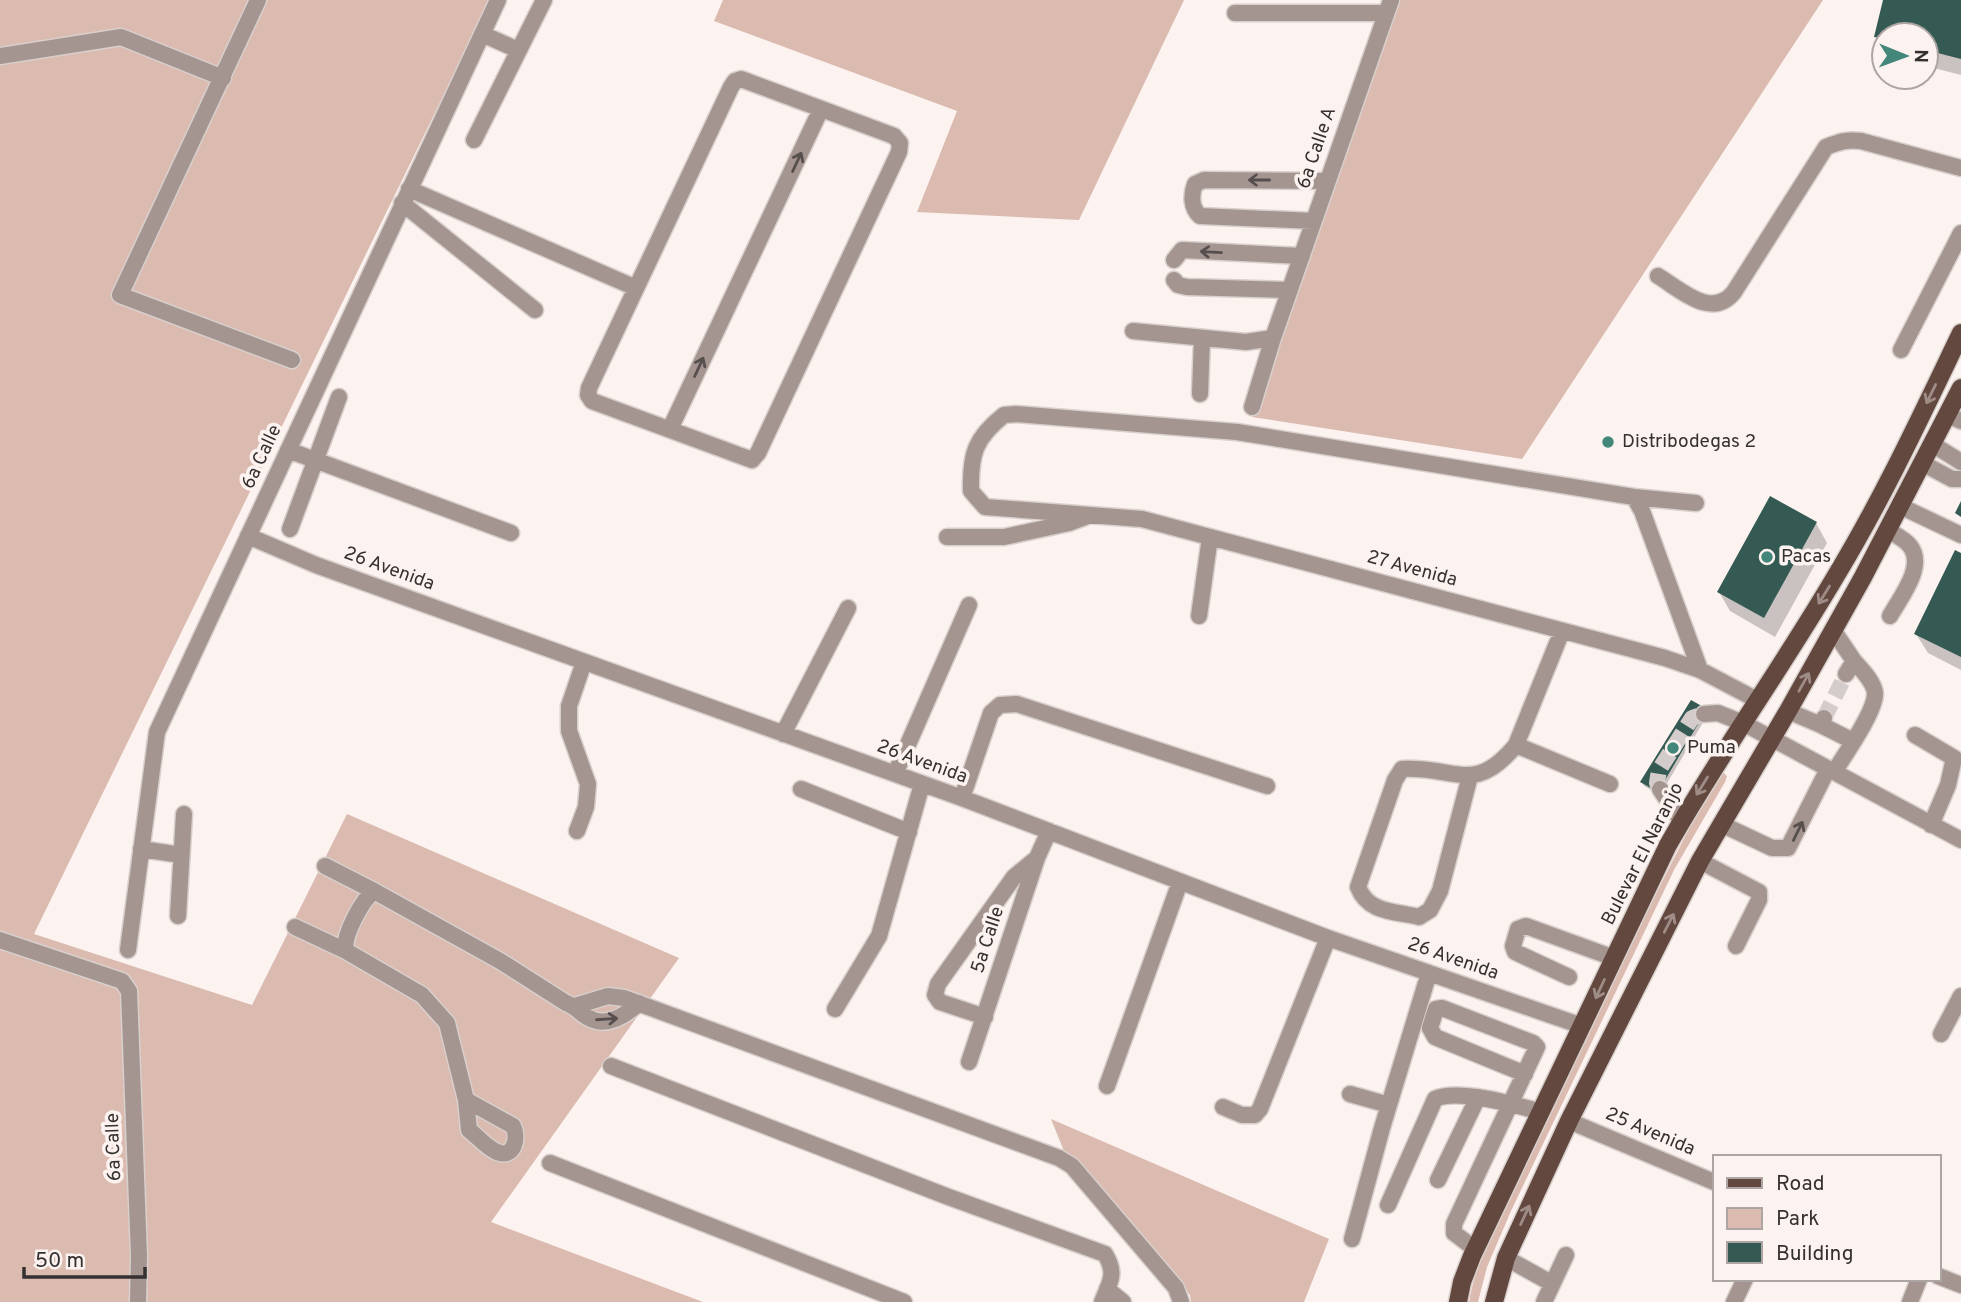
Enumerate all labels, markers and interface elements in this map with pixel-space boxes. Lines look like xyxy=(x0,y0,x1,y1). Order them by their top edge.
north arrow xyxy=(1870,21,1940,91)
text: N xyxy=(1908,49,1932,63)
street label: 6a Calle A xyxy=(1292,104,1342,192)
one-way arrow xyxy=(790,152,804,173)
one-way arrow xyxy=(1248,173,1271,187)
one-way arrow xyxy=(1200,245,1223,258)
one-way arrow xyxy=(693,357,706,378)
one-way arrow xyxy=(1924,383,1937,404)
street label: 6a Calle xyxy=(237,421,287,493)
place label: Distribodegas 2 xyxy=(1622,430,1756,454)
marker: Distribodegas 2 xyxy=(1600,434,1616,450)
street label: 26 Avenida xyxy=(340,541,438,597)
street label: 27 Avenida xyxy=(1364,545,1460,593)
place label: Pacas xyxy=(1781,545,1831,569)
marker: Pacas xyxy=(1759,549,1775,565)
one-way arrow xyxy=(1817,584,1831,604)
one-way arrow xyxy=(1798,672,1811,693)
street label: 26 Avenida xyxy=(873,734,971,790)
place label: Puma xyxy=(1687,736,1736,760)
marker: Puma xyxy=(1665,740,1681,756)
one-way arrow xyxy=(1694,776,1708,796)
street label: Bulevar El Naranjo xyxy=(1597,778,1689,930)
one-way arrow xyxy=(1792,821,1806,842)
street label: 5a Calle xyxy=(966,904,1010,976)
one-way arrow xyxy=(1662,913,1676,934)
street label: 26 Avenida xyxy=(1404,932,1502,986)
one-way arrow xyxy=(1592,978,1606,999)
one-way arrow xyxy=(595,1012,618,1025)
street label: 25 Avenida xyxy=(1601,1102,1699,1162)
street label: 6a Calle xyxy=(101,1112,127,1182)
legend xyxy=(1713,1155,1940,1281)
text: Road xyxy=(1776,1171,1825,1198)
one-way arrow xyxy=(1519,1205,1532,1226)
text: Park xyxy=(1776,1206,1819,1233)
scale bar xyxy=(24,1236,145,1280)
text: Building xyxy=(1776,1241,1854,1268)
text: 50 m xyxy=(35,1248,84,1275)

